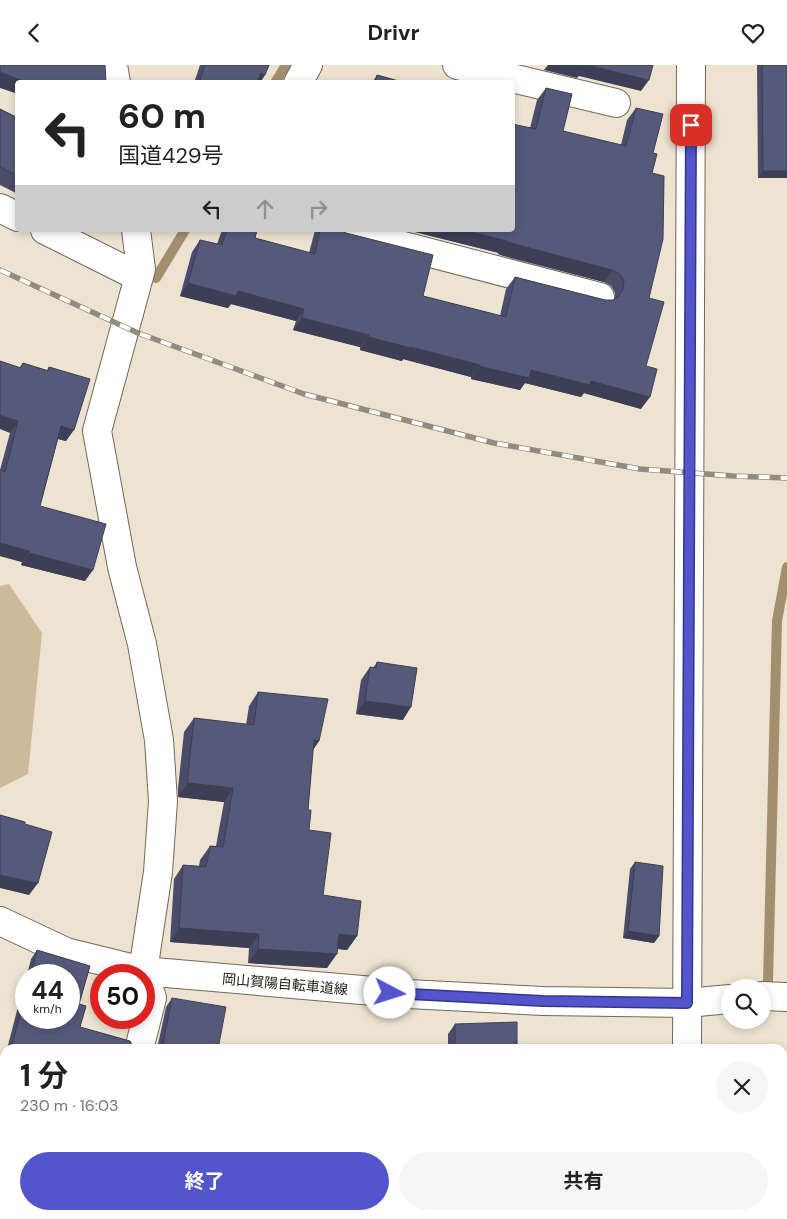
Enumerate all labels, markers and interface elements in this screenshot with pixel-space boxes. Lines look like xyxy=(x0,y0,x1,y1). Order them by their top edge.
text: Drivr xyxy=(367,18,420,47)
icon: back xyxy=(20,19,48,47)
icon: heart xyxy=(739,19,767,47)
text: 60 m xyxy=(118,93,206,139)
icon: left xyxy=(35,100,100,165)
pin xyxy=(670,104,712,146)
icon: arrive xyxy=(677,111,705,139)
text: 国道429号 xyxy=(118,141,224,170)
icon: left xyxy=(198,195,226,223)
icon: ahead xyxy=(251,195,279,223)
icon: right xyxy=(304,195,332,223)
speed limit sign: 50 xyxy=(90,964,155,1029)
position arrow xyxy=(363,966,415,1018)
street label: 岡山賀陽自転車道線 xyxy=(221,970,349,998)
text: 44 xyxy=(31,974,64,1007)
map controls xyxy=(721,979,771,1029)
button: search xyxy=(721,979,771,1029)
text: km/h xyxy=(33,1001,62,1017)
text: 1 分 xyxy=(20,1056,68,1095)
button: close xyxy=(716,1061,768,1113)
text: 230 m · 16:03 xyxy=(20,1095,118,1116)
button: 終了 xyxy=(20,1152,389,1210)
button: 共有 xyxy=(399,1152,768,1210)

